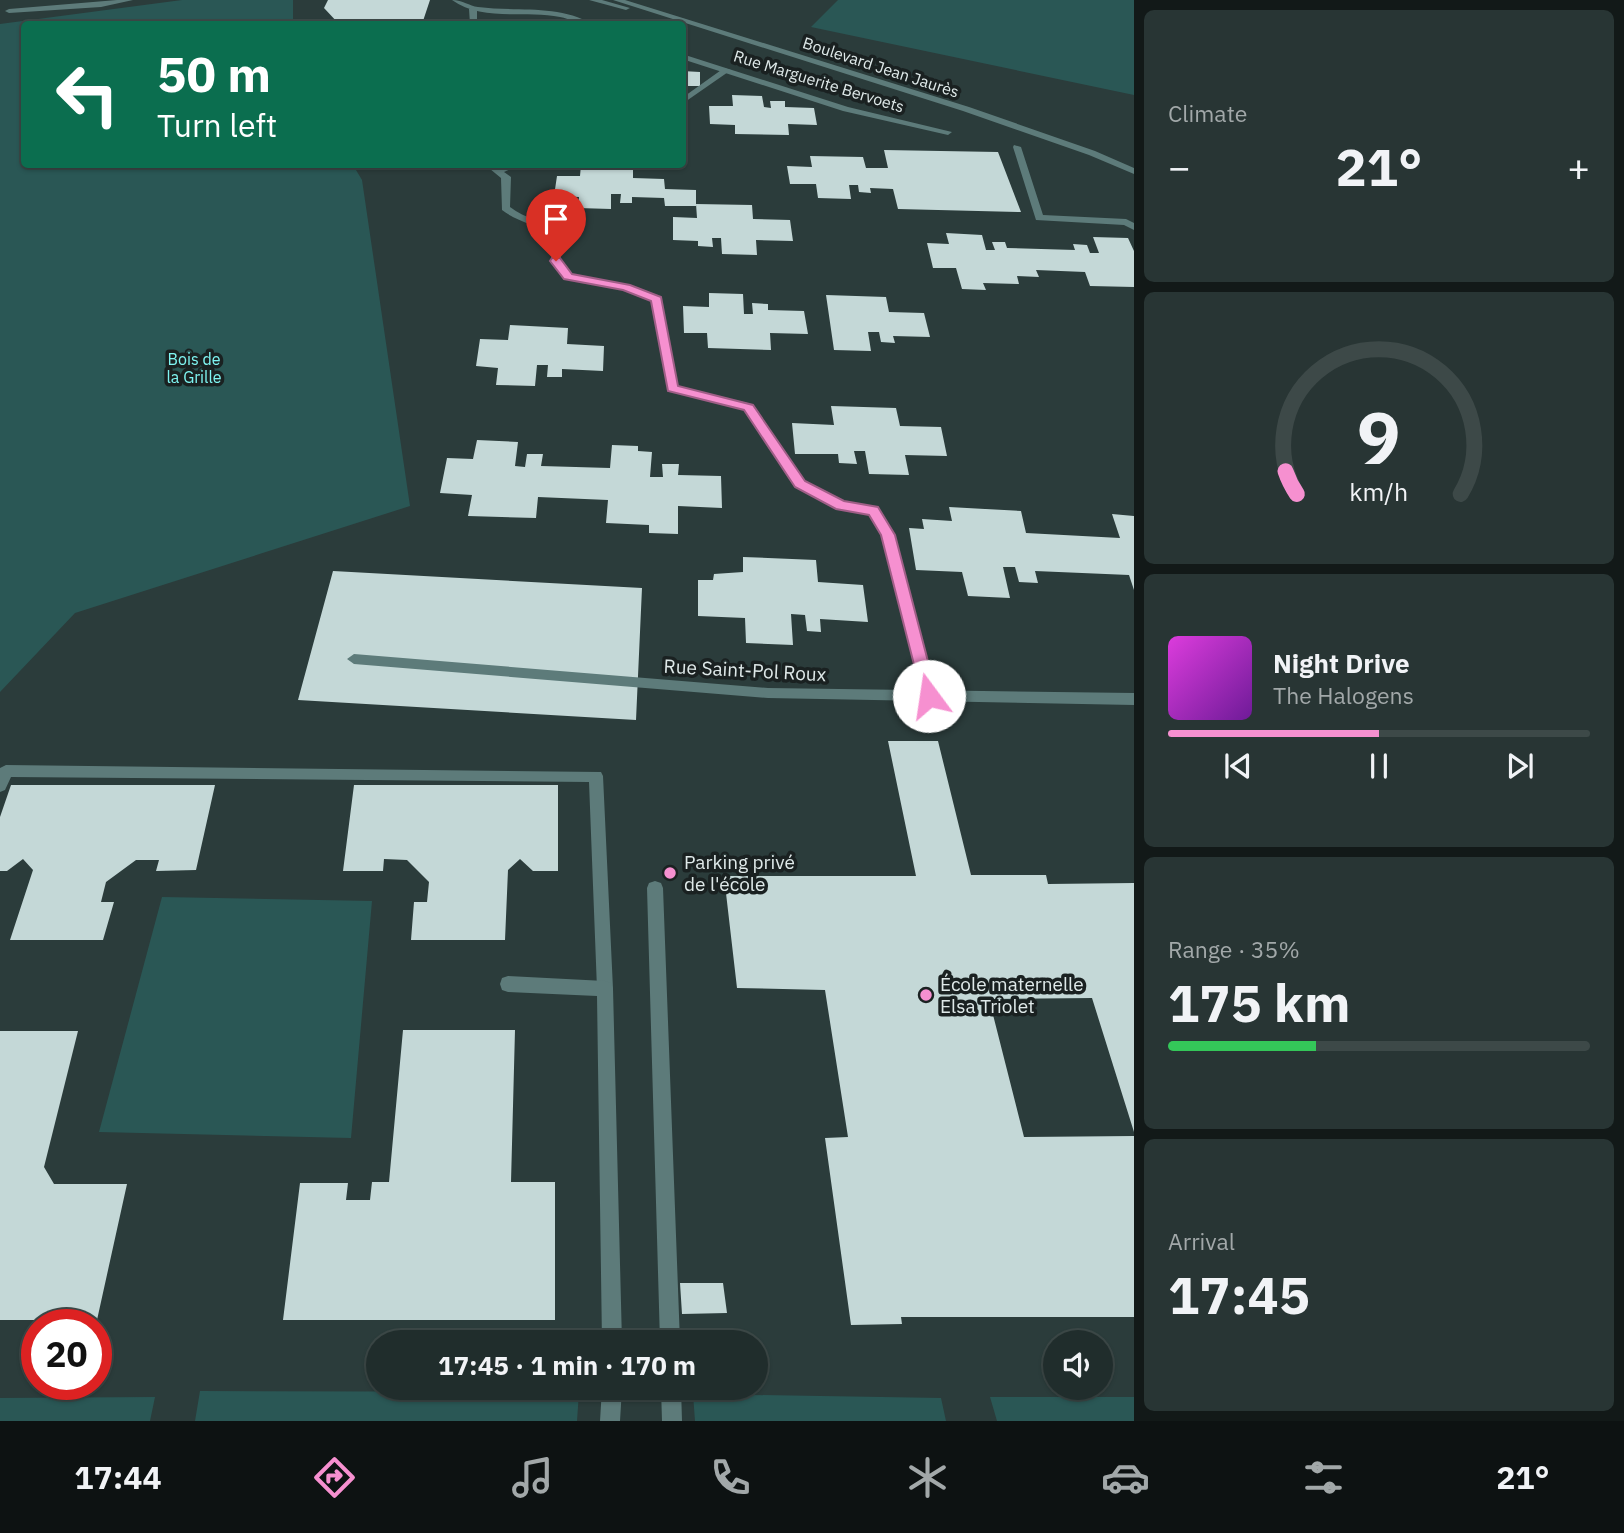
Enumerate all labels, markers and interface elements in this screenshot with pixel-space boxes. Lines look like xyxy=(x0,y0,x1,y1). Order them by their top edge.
street label: Boulevard Jean Jaurès xyxy=(800,32,962,102)
text: 50 m xyxy=(157,42,271,105)
street label: Rue Marguerite Bervoets xyxy=(731,46,907,116)
icon: left xyxy=(42,49,133,140)
text: Climate xyxy=(1168,98,1247,128)
text: Turn left xyxy=(157,104,277,146)
text: 21° xyxy=(1336,133,1422,200)
text: − xyxy=(1168,142,1191,191)
text: + xyxy=(1567,142,1590,191)
pin xyxy=(526,189,586,261)
icon: arrive xyxy=(537,200,575,238)
park label: Bois de la Grille xyxy=(166,349,222,387)
text: 9 xyxy=(1357,390,1401,485)
text: km/h xyxy=(1350,475,1408,508)
text: Night Drive xyxy=(1273,646,1410,680)
street label: Rue Saint-Pol Roux xyxy=(663,654,827,686)
position arrow xyxy=(892,659,966,733)
text: The Halogens xyxy=(1273,680,1414,710)
icon: previous xyxy=(1219,747,1257,785)
icon: pause xyxy=(1360,747,1398,785)
icon: next xyxy=(1501,747,1539,785)
place label: Parking privé de l'école xyxy=(684,850,795,896)
marker: Parking privé de l'école xyxy=(662,865,678,881)
text: Range · 35% xyxy=(1168,934,1300,964)
text: 175 km xyxy=(1168,969,1350,1036)
place label: École maternelle Elsa Triolet xyxy=(940,972,1084,1018)
marker: École maternelle Elsa Triolet xyxy=(918,987,934,1003)
text: Arrival xyxy=(1168,1226,1235,1256)
text: 17:45 xyxy=(1168,1261,1310,1328)
speed limit sign: 20 xyxy=(21,1309,112,1400)
map controls xyxy=(1043,1330,1113,1400)
button: sound xyxy=(1043,1330,1113,1400)
text: 17:45 · 1 min · 170 m xyxy=(438,1348,696,1382)
icon: directions xyxy=(310,1453,359,1502)
icon: music xyxy=(508,1453,557,1502)
icon: phone xyxy=(706,1453,755,1502)
icon: climate xyxy=(903,1453,952,1502)
icon: car xyxy=(1101,1453,1150,1502)
icon: filters xyxy=(1299,1453,1348,1502)
text: 17:44 xyxy=(74,1456,162,1498)
text: 21° xyxy=(1496,1456,1550,1498)

